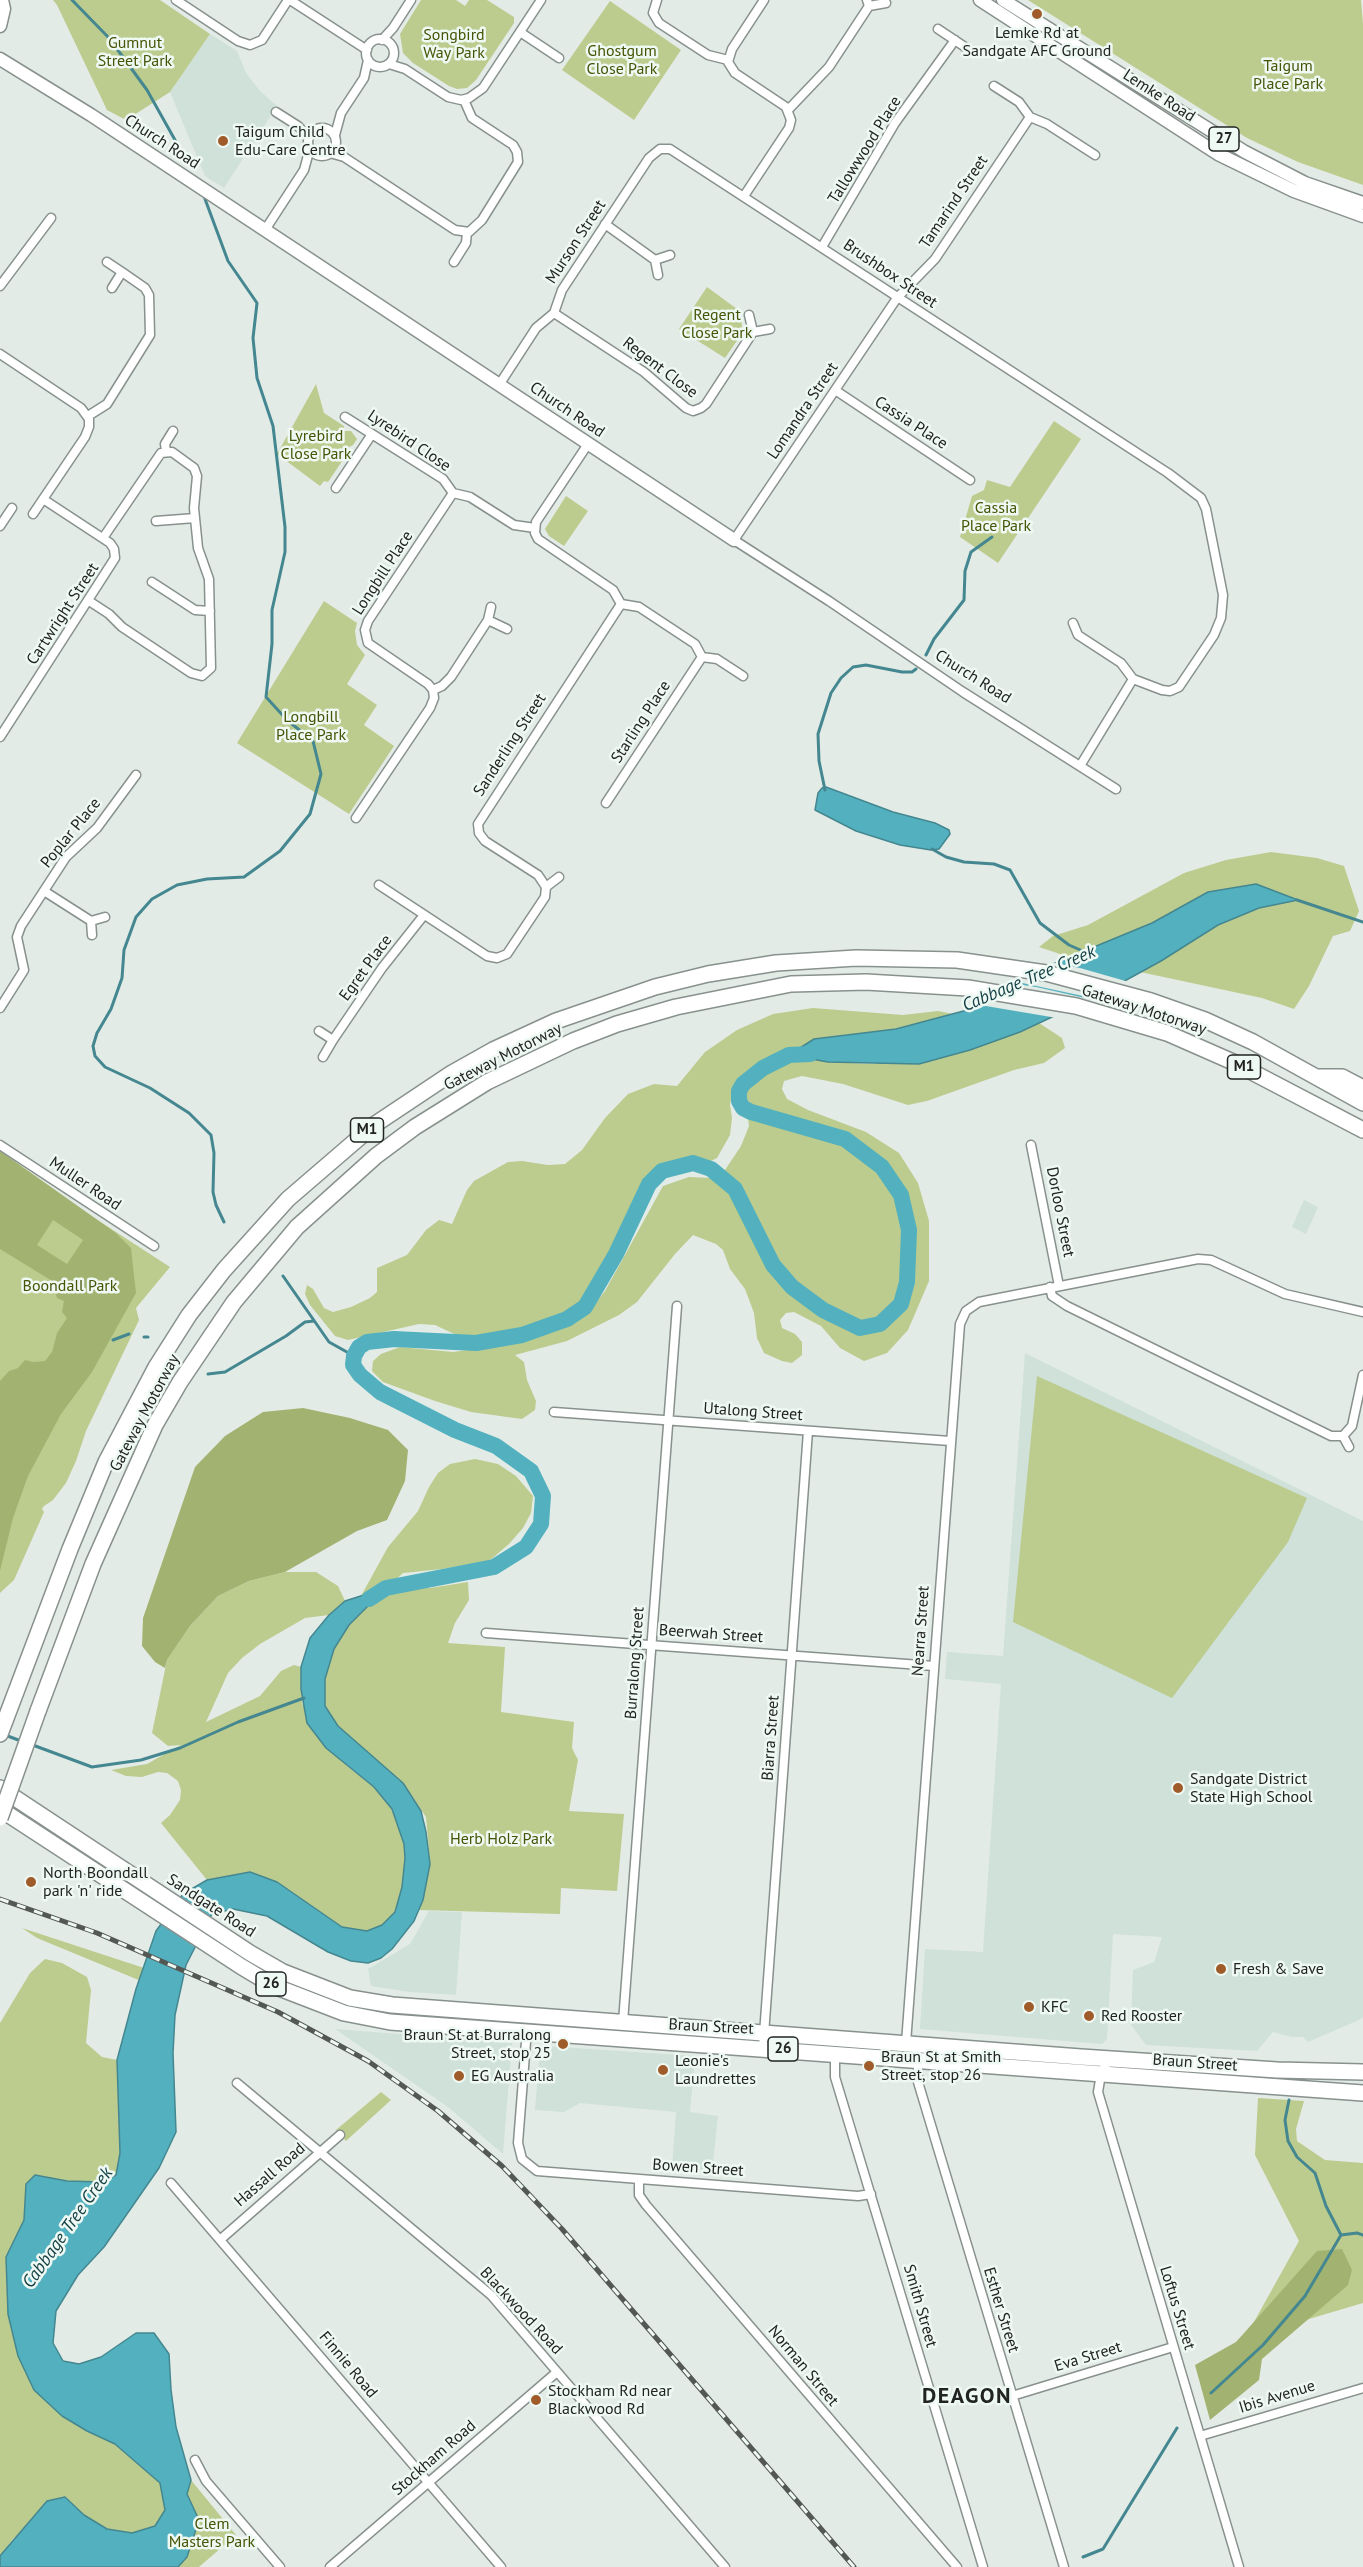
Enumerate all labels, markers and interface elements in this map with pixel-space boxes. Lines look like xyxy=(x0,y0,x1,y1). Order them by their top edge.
marker: Lemke Rd at Sandgate AFC Ground xyxy=(1030,7,1044,21)
place label: Lemke Rd at Sandgate AFC Ground xyxy=(963,23,1111,61)
park label: Songbird Way Park xyxy=(423,25,485,63)
park label: Gumnut Street Park xyxy=(98,33,172,71)
park label: Ghostgum Close Park xyxy=(587,41,657,79)
park label: Taigum Place Park xyxy=(1253,56,1323,94)
street label: Lemke Road xyxy=(1119,66,1199,126)
street label: Tallowwood Place xyxy=(824,93,906,207)
street label: Church Road xyxy=(121,111,203,173)
place label: Taigum Child Edu-Care Centre xyxy=(235,122,346,160)
road number: 27 xyxy=(1209,127,1239,151)
marker: Taigum Child Edu-Care Centre xyxy=(216,134,230,148)
street label: Tamarind Street xyxy=(916,152,992,252)
street label: Murson Street xyxy=(542,197,610,287)
street label: Brushbox Street xyxy=(839,236,941,312)
park label: Regent Close Park xyxy=(682,305,752,343)
street label: Regent Close xyxy=(619,334,701,402)
street label: Lomandra Street xyxy=(764,359,842,463)
street label: Church Road xyxy=(526,378,608,442)
street label: Cassia Place xyxy=(871,392,951,454)
street label: Lyrebird Close xyxy=(364,406,454,476)
park label: Lyrebird Close Park xyxy=(281,426,351,464)
park label: Cassia Place Park xyxy=(961,498,1031,536)
street label: Longbill Place xyxy=(349,527,417,619)
street label: Cartwright Street xyxy=(23,559,103,669)
street label: Church Road xyxy=(931,646,1015,708)
street label: Starling Place xyxy=(607,677,675,767)
street label: Sanderling Street xyxy=(470,690,550,800)
park label: Longbill Place Park xyxy=(276,707,346,745)
street label: Poplar Place xyxy=(37,794,105,872)
street label: Egret Place xyxy=(336,931,396,1005)
water label: Cabbage Tree Creek xyxy=(959,941,1099,1017)
street label: Gateway Motorway xyxy=(1079,981,1209,1039)
street label: Gateway Motorway xyxy=(441,1019,565,1095)
road number: M1 xyxy=(1228,1055,1260,1079)
road number: M1 xyxy=(350,1118,384,1142)
street label: Muller Road xyxy=(46,1153,124,1215)
street label: Dorloo Street xyxy=(1042,1165,1078,1259)
park label: Boondall Park xyxy=(23,1276,117,1296)
street label: Gateway Motorway xyxy=(106,1351,184,1475)
street label: Utalong Street xyxy=(703,1399,803,1425)
street label: Nearra Street xyxy=(908,1585,934,1677)
street label: Burralong Street xyxy=(621,1606,649,1720)
street label: Beerwah Street xyxy=(658,1621,764,1647)
street label: Biarra Street xyxy=(758,1695,784,1781)
place label: Sandgate District State High School xyxy=(1190,1769,1312,1807)
marker: Sandgate District State High School xyxy=(1171,1781,1185,1795)
park label: Herb Holz Park xyxy=(450,1829,552,1849)
place label: North Boondall park 'n' ride xyxy=(43,1863,148,1901)
street label: Sandgate Road xyxy=(163,1870,259,1942)
marker: North Boondall park 'n' ride xyxy=(24,1875,38,1889)
place label: Fresh & Save xyxy=(1233,1959,1324,1979)
marker: Fresh & Save xyxy=(1214,1962,1228,1976)
road number: 26 xyxy=(256,1972,286,1996)
place label: KFC xyxy=(1041,1997,1068,2017)
marker: KFC xyxy=(1022,2000,1036,2014)
place label: Red Rooster xyxy=(1101,2006,1182,2026)
marker: Red Rooster xyxy=(1082,2009,1096,2023)
street label: Braun Street xyxy=(668,2015,754,2039)
place label: Braun St at Burralong Street, stop 25 xyxy=(403,2025,551,2063)
marker: Braun St at Burralong Street, stop 25 xyxy=(556,2037,570,2051)
road number: 26 xyxy=(768,2037,798,2061)
place label: Braun St at Smith Street, stop 26 xyxy=(881,2047,1001,2085)
street label: Braun Street xyxy=(1152,2050,1238,2076)
place label: Leonie's Laundrettes xyxy=(675,2051,756,2089)
marker: Braun St at Smith Street, stop 26 xyxy=(862,2059,876,2073)
marker: Leonie's Laundrettes xyxy=(656,2063,670,2077)
place label: EG Australia xyxy=(471,2066,554,2086)
marker: EG Australia xyxy=(452,2069,466,2083)
street label: Hassall Road xyxy=(231,2139,309,2211)
street label: Bowen Street xyxy=(652,2155,744,2181)
water label: Cabbage Tree Creek xyxy=(18,2163,118,2293)
street label: Smith Street xyxy=(899,2262,941,2350)
street label: Blackwood Road xyxy=(476,2263,566,2359)
street label: Loftus Street xyxy=(1155,2264,1199,2352)
street label: Esther Street xyxy=(979,2265,1023,2355)
street label: Norman Street xyxy=(764,2322,842,2410)
street label: Finnie Road xyxy=(315,2328,381,2402)
street label: Eva Street xyxy=(1052,2338,1124,2376)
street label: Ibis Avenue xyxy=(1237,2376,1317,2418)
place label: Stockham Rd near Blackwood Rd xyxy=(548,2381,672,2419)
district label: DEAGON xyxy=(922,2384,1012,2410)
marker: Stockham Rd near Blackwood Rd xyxy=(529,2393,543,2407)
street label: Stockham Road xyxy=(388,2416,480,2500)
park label: Clem Masters Park xyxy=(169,2514,255,2552)

